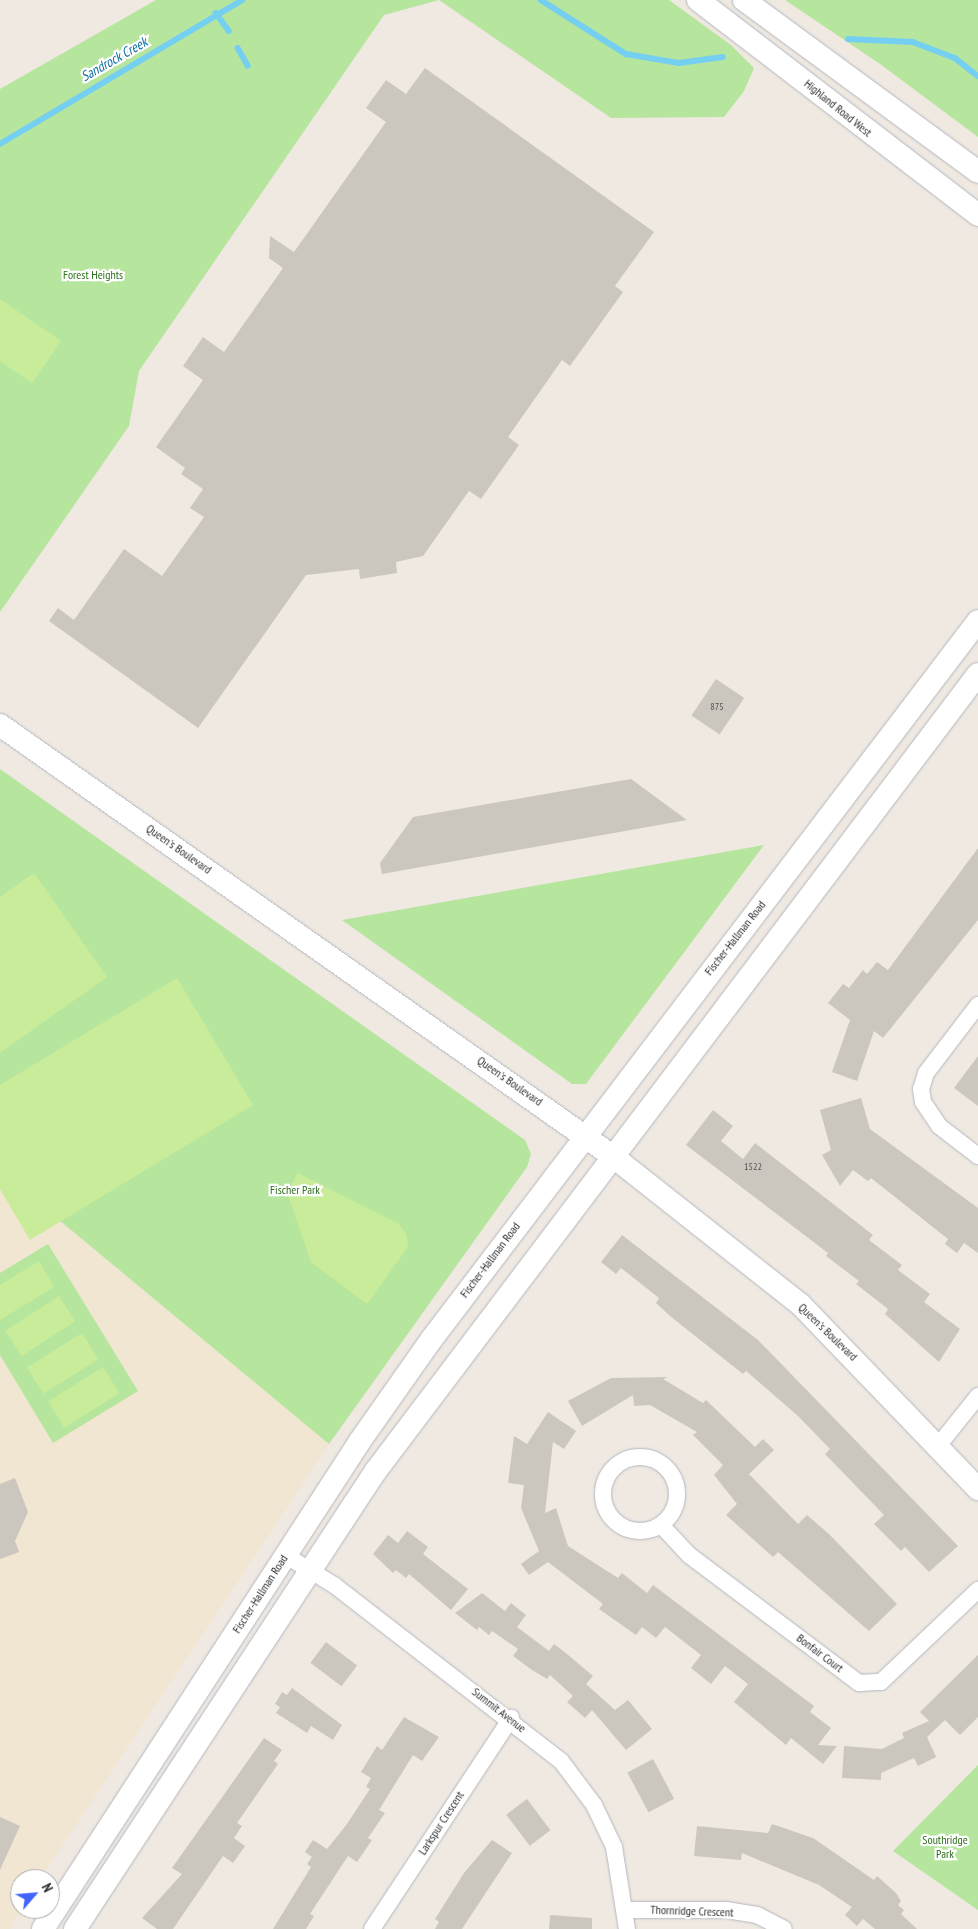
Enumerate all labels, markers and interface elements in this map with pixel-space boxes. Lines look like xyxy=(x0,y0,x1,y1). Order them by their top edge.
water label: Sandrock Creek xyxy=(78,33,150,85)
street label: Highland Road West xyxy=(801,76,875,140)
park label: Forest Heights xyxy=(63,268,123,282)
house number: 875 xyxy=(710,701,724,713)
street label: Queen's Boulevard xyxy=(144,821,214,877)
street label: Fischer-Hallman Road xyxy=(701,898,769,978)
street label: Queen's Boulevard xyxy=(475,1053,545,1109)
house number: 1522 xyxy=(744,1161,762,1173)
park label: Fischer Park xyxy=(270,1183,320,1197)
street label: Fischer-Hallman Road xyxy=(457,1219,523,1301)
street label: Queen's Boulevard xyxy=(795,1300,861,1364)
street label: Fischer-Hallman Road xyxy=(229,1552,291,1636)
street label: Bonfair Court xyxy=(794,1631,846,1675)
street label: Summit Avenue xyxy=(469,1684,529,1736)
street label: Larkspur Crescent xyxy=(415,1788,467,1858)
park label: Southridge Park xyxy=(922,1833,968,1861)
north arrow xyxy=(10,1869,60,1919)
text: N xyxy=(38,1880,57,1895)
street label: Thornridge Crescent xyxy=(650,1902,734,1920)

